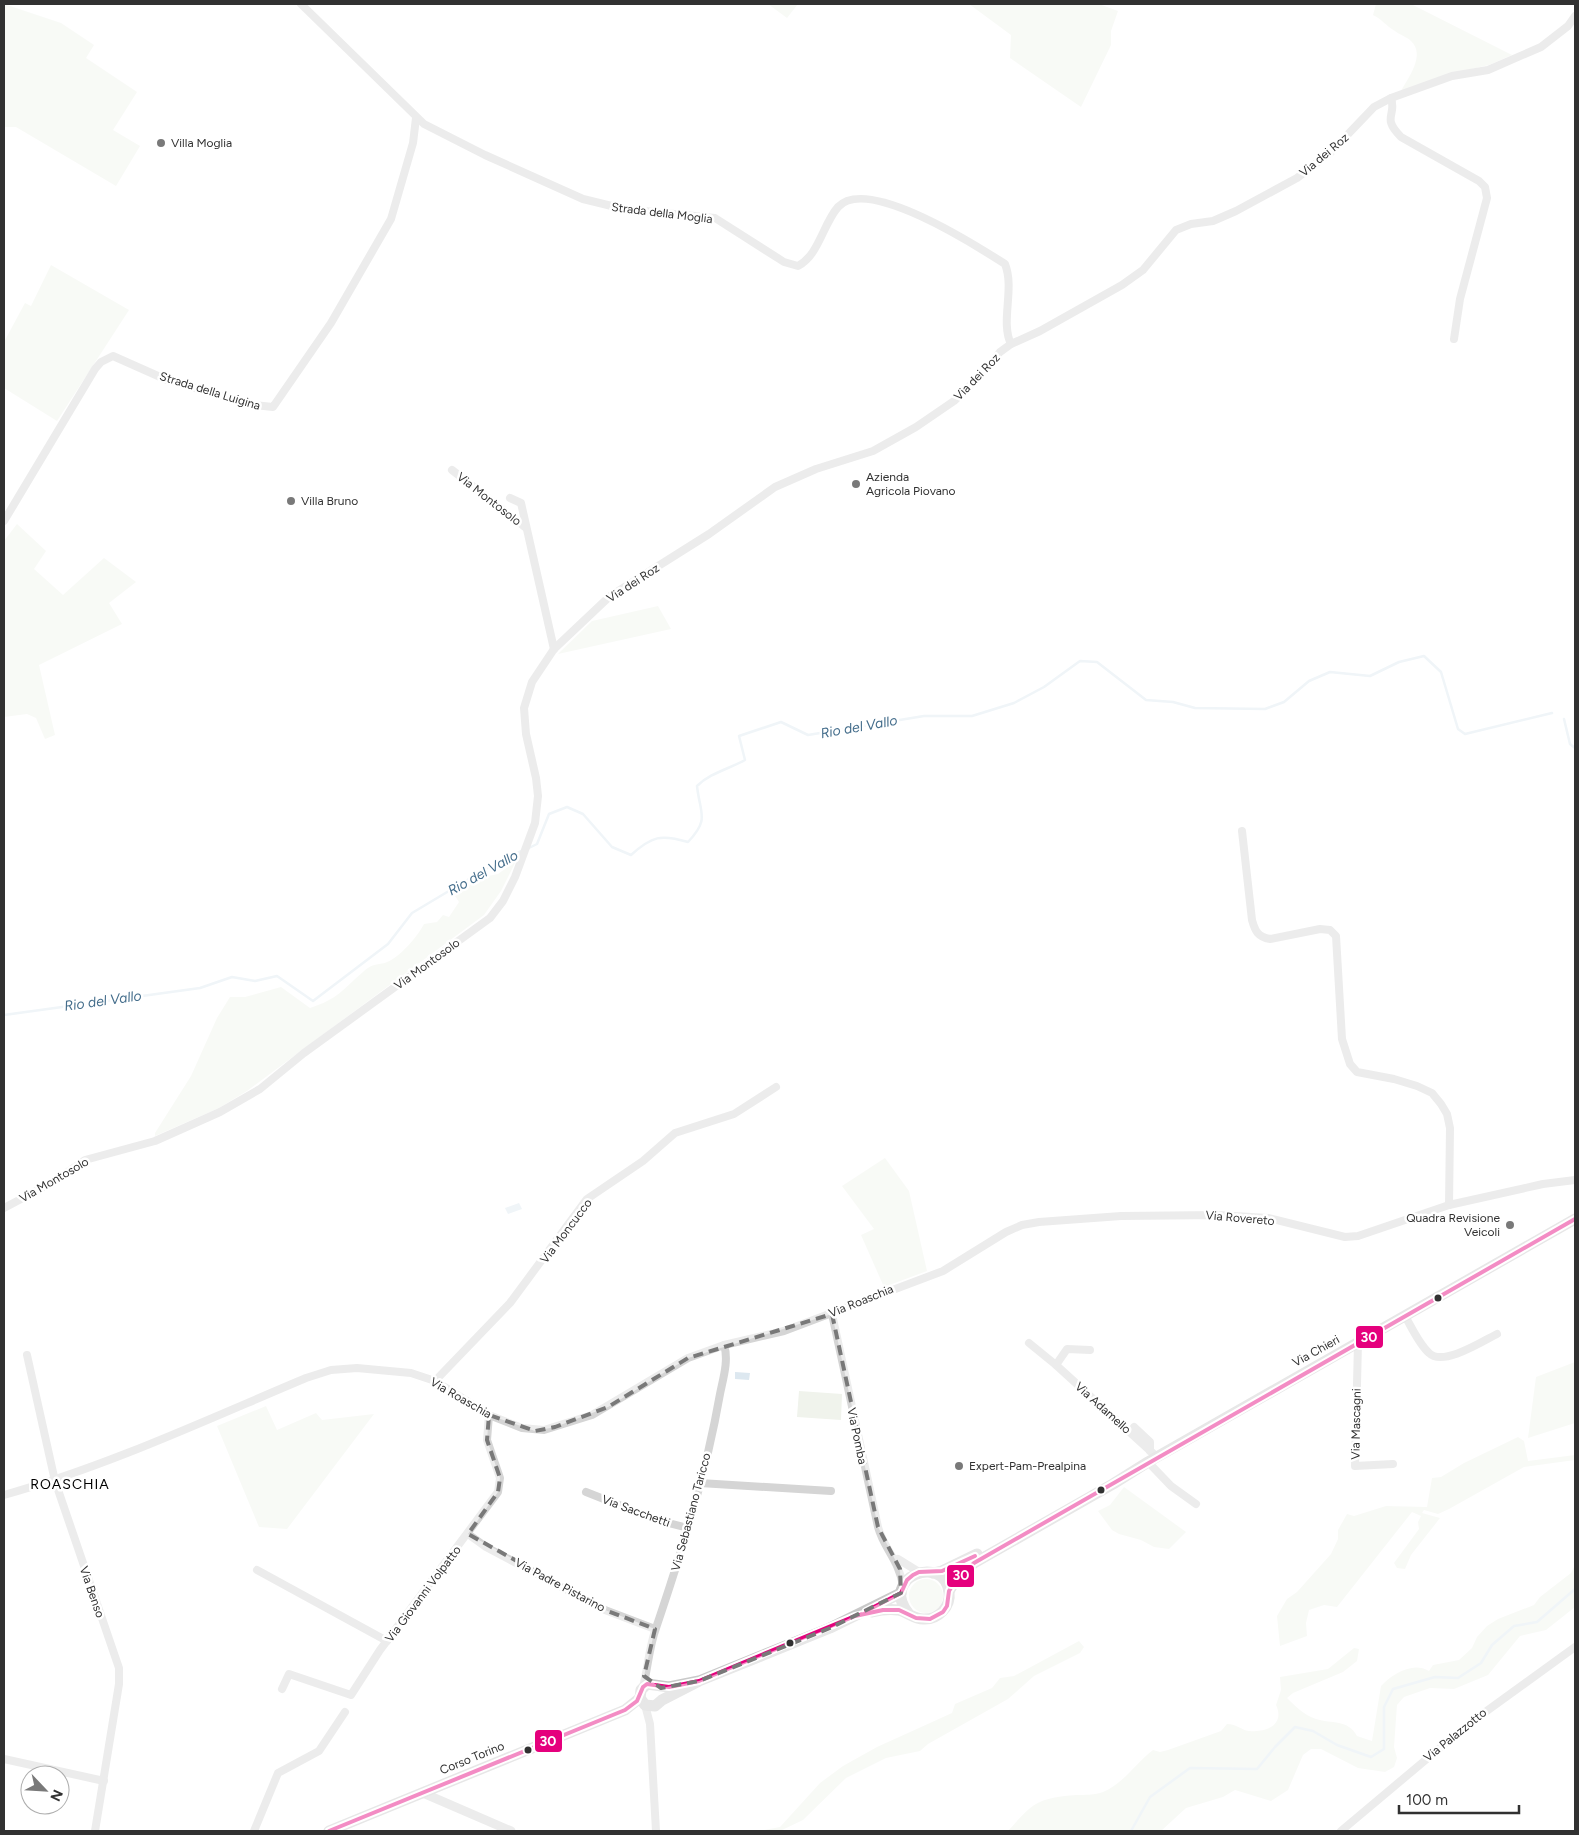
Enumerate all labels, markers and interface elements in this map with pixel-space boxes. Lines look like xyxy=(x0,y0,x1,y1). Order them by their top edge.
street label: Via dei Roz xyxy=(1297,130,1352,180)
place label: Villa Moglia xyxy=(171,136,232,150)
marker: Villa Moglia xyxy=(155,137,167,149)
street label: Strada della Moglia xyxy=(611,200,713,226)
street label: Via dei Roz xyxy=(951,351,1003,403)
street label: Strada della Luigina xyxy=(158,369,262,413)
street label: Via Montosolo xyxy=(454,470,524,528)
place label: Azienda Agricola Piovano xyxy=(866,470,956,498)
marker: Azienda Agricola Piovano xyxy=(850,478,862,490)
place label: Villa Bruno xyxy=(301,494,358,508)
marker: Villa Bruno xyxy=(285,495,297,507)
street label: Via dei Roz xyxy=(604,561,662,605)
water label: Rio del Vallo xyxy=(819,712,899,742)
water label: Rio del Vallo xyxy=(445,847,521,899)
street label: Via Montosolo xyxy=(391,936,463,992)
water label: Rio del Vallo xyxy=(63,987,143,1015)
street label: Via Montosolo xyxy=(17,1155,91,1205)
street label: Via Moncucco xyxy=(537,1196,595,1266)
street label: Via Rovereto xyxy=(1205,1208,1275,1228)
place label: Quadra Revisione Veicoli xyxy=(1406,1211,1500,1239)
marker: Quadra Revisione Veicoli xyxy=(1504,1219,1516,1231)
street label: Via Roaschia xyxy=(827,1282,895,1320)
unlabelled marker xyxy=(1433,1293,1443,1303)
line badge: 30 xyxy=(1355,1325,1384,1349)
text: 30 xyxy=(1361,1329,1377,1346)
street label: Via Chieri xyxy=(1290,1332,1342,1370)
street label: Via Roaschia xyxy=(428,1375,494,1421)
street label: Via Adamello xyxy=(1072,1379,1134,1437)
street label: Via Mascagni xyxy=(1348,1388,1364,1460)
street label: Via Pomba xyxy=(844,1406,870,1466)
street label: Via Sebastiano Taricco xyxy=(668,1451,714,1573)
place label: Expert-Pam-Prealpina xyxy=(969,1459,1086,1473)
marker: Expert-Pam-Prealpina xyxy=(953,1460,965,1472)
district label: ROASCHIA xyxy=(30,1476,110,1493)
unlabelled marker xyxy=(1096,1485,1106,1495)
street label: Via Sacchetti xyxy=(600,1492,672,1530)
street label: Via Giovanni Volpatto xyxy=(382,1543,464,1645)
street label: Via Padre Pistarino xyxy=(512,1555,608,1615)
line badge: 30 xyxy=(946,1564,975,1588)
street label: Via Benso xyxy=(77,1565,107,1620)
text: 30 xyxy=(953,1567,969,1584)
unlabelled marker xyxy=(785,1638,795,1648)
street label: Via Palazzotto xyxy=(1421,1705,1489,1765)
line badge: 30 xyxy=(534,1729,563,1753)
text: 30 xyxy=(540,1733,556,1750)
street label: Corso Torino xyxy=(438,1739,506,1777)
unlabelled marker xyxy=(523,1745,533,1755)
north arrow xyxy=(20,1765,70,1815)
scale bar xyxy=(1399,1782,1519,1814)
text: N xyxy=(46,1787,66,1804)
text: 100 m xyxy=(1406,1791,1448,1809)

